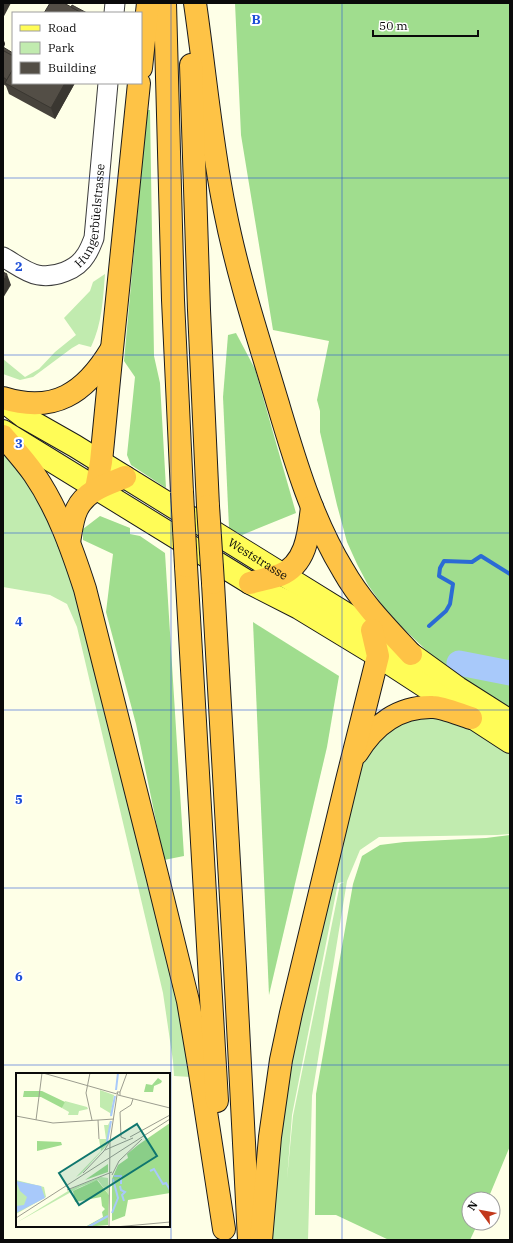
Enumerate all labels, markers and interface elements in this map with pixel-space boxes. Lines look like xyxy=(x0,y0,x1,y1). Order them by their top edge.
text: B xyxy=(251,11,261,28)
legend xyxy=(12,12,142,84)
scale bar xyxy=(373,12,478,38)
text: 50 m xyxy=(379,18,408,33)
text: Road xyxy=(48,20,77,35)
text: Park xyxy=(48,40,74,55)
text: Building xyxy=(48,60,96,75)
street label: Hungerbüelstrasse xyxy=(71,163,108,271)
text: 2 xyxy=(15,258,23,275)
text: 3 xyxy=(15,435,23,452)
street label: Weststrasse xyxy=(225,535,291,583)
text: 4 xyxy=(15,613,23,630)
text: 5 xyxy=(15,791,23,808)
text: 6 xyxy=(15,968,23,985)
inset map xyxy=(16,1073,170,1227)
north arrow xyxy=(461,1191,501,1231)
text: N xyxy=(464,1198,481,1213)

